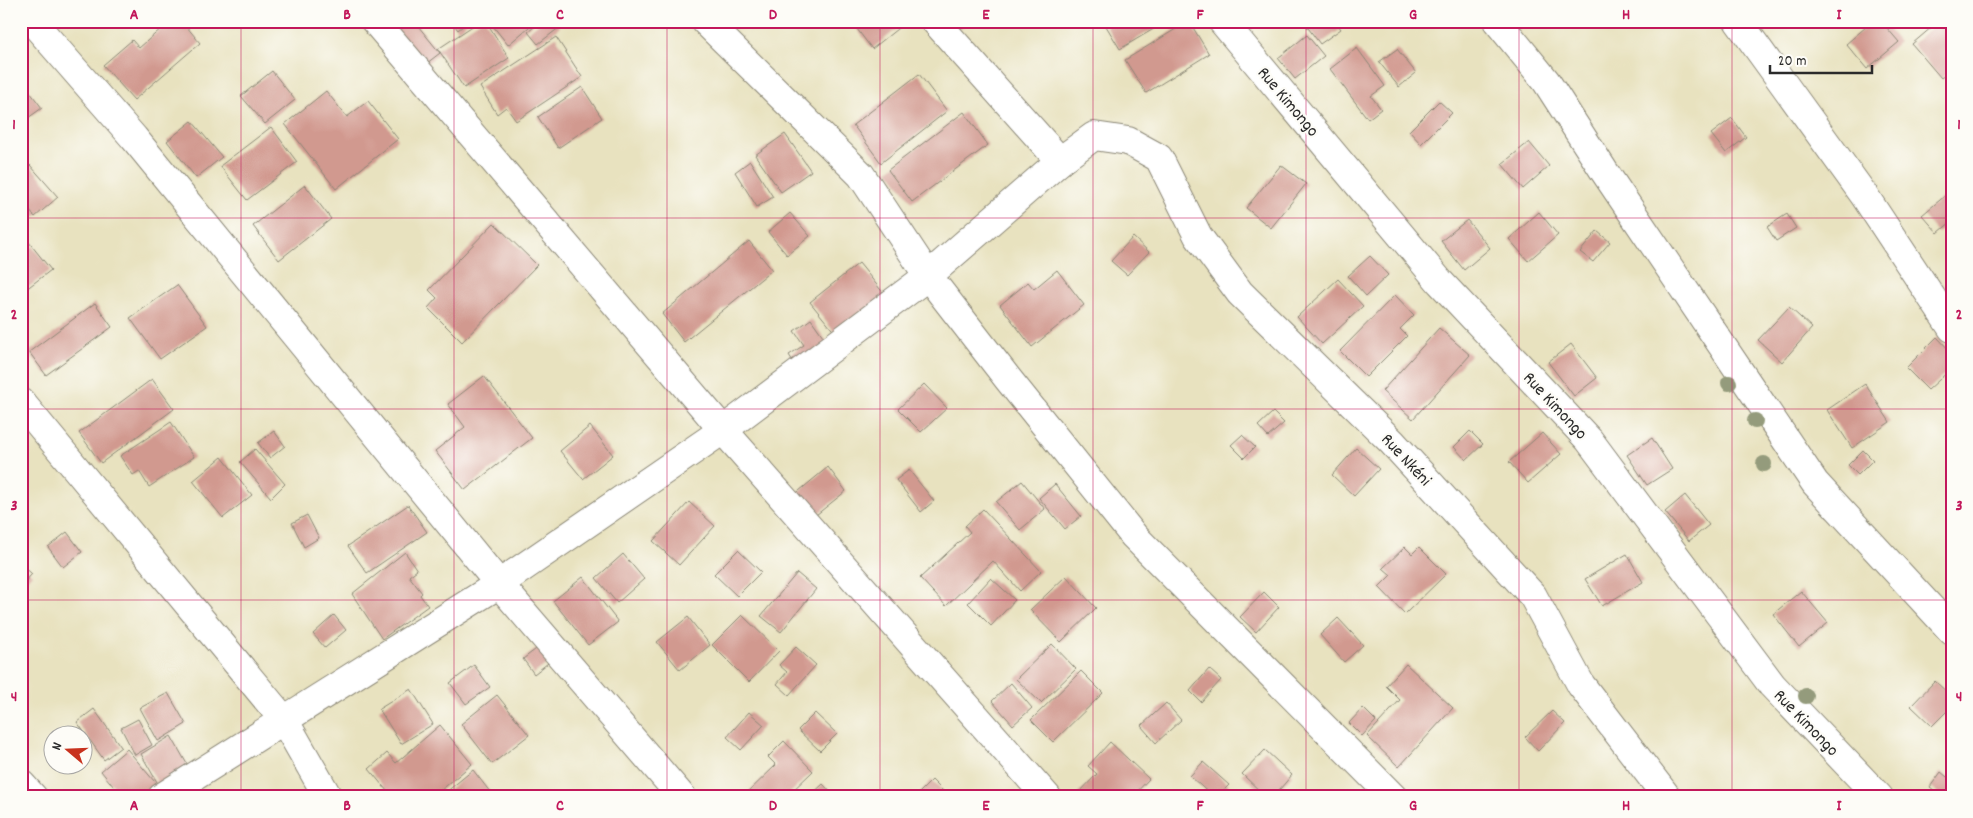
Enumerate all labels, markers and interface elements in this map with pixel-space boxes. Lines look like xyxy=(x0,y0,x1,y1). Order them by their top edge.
text: A xyxy=(130,4,139,27)
text: B xyxy=(343,4,351,27)
text: C xyxy=(556,4,564,27)
text: D xyxy=(769,4,778,27)
text: E xyxy=(982,4,990,27)
text: F xyxy=(1196,4,1204,27)
text: G xyxy=(1409,4,1417,27)
text: H xyxy=(1622,4,1630,27)
text: I xyxy=(1837,4,1843,27)
scale bar xyxy=(1770,42,1873,74)
text: 20 m xyxy=(1778,51,1806,73)
street label: Rue Kimongo xyxy=(1250,62,1324,143)
text: 1 xyxy=(12,114,16,137)
text: 1 xyxy=(1957,114,1961,137)
text: 2 xyxy=(11,304,18,327)
text: 2 xyxy=(1956,304,1963,327)
street label: Rue Kimongo xyxy=(1516,367,1592,446)
street label: Rue Nkéni xyxy=(1374,429,1436,493)
text: 3 xyxy=(10,495,18,518)
text: 3 xyxy=(1955,495,1963,518)
street label: Rue Kimongo xyxy=(1767,685,1844,763)
text: 4 xyxy=(11,686,17,709)
text: 4 xyxy=(1956,686,1962,709)
north arrow xyxy=(42,726,92,776)
text: N xyxy=(47,740,68,753)
text: A xyxy=(130,795,139,818)
text: B xyxy=(343,795,351,818)
text: C xyxy=(556,795,564,818)
text: D xyxy=(769,795,778,818)
text: E xyxy=(982,795,990,818)
text: F xyxy=(1196,795,1204,818)
text: G xyxy=(1409,795,1417,818)
text: H xyxy=(1622,795,1630,818)
text: I xyxy=(1837,795,1843,818)

